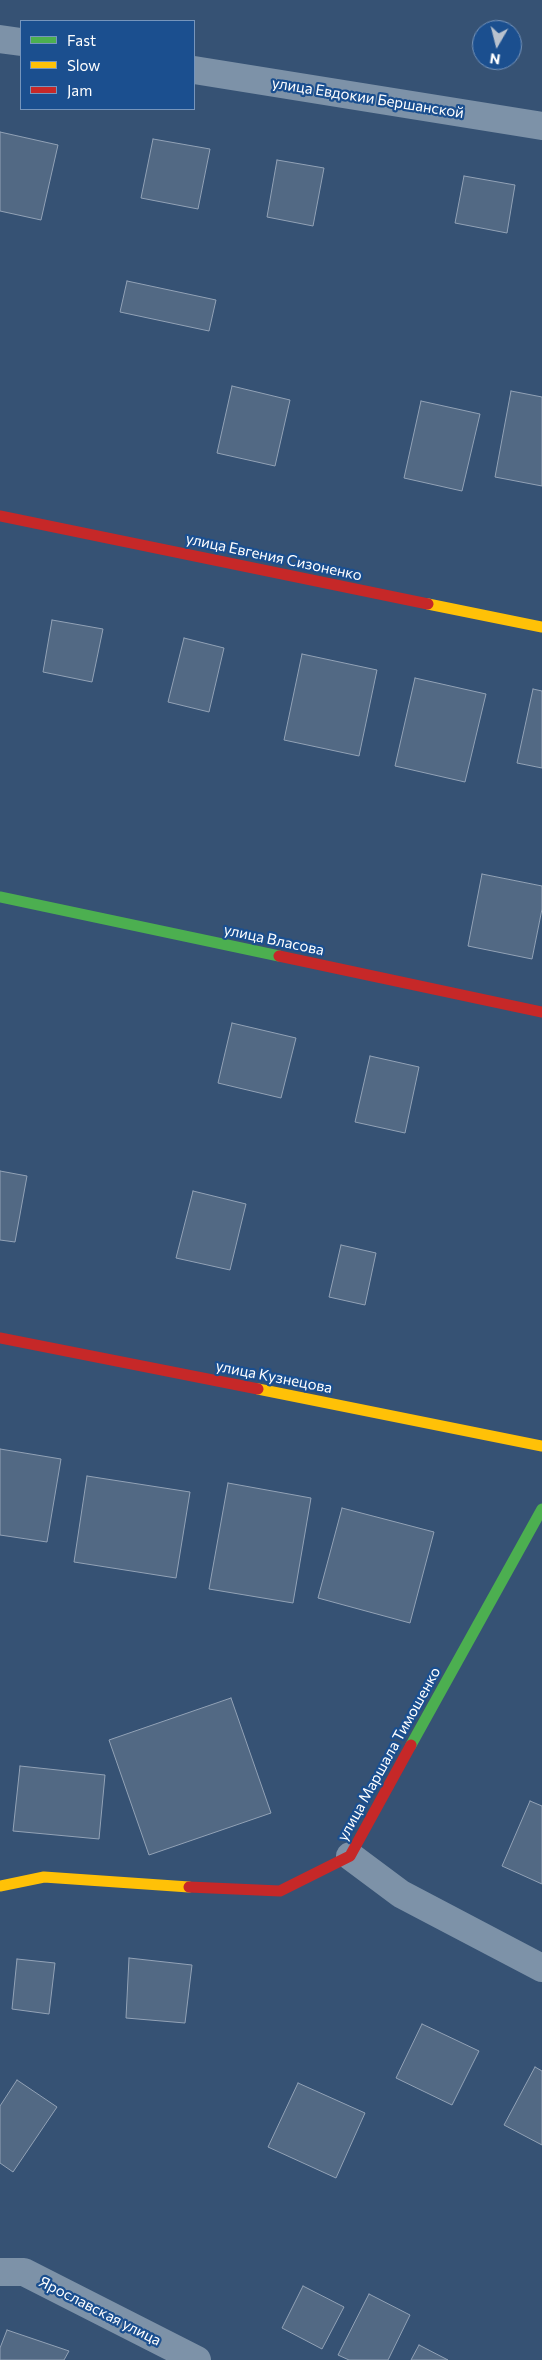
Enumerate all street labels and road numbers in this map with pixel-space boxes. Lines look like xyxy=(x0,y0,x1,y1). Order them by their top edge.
street label: улица Евдокии Бершанской xyxy=(271,74,465,122)
street label: улица Евгения Сизоненко xyxy=(184,530,364,584)
street label: улица Власова xyxy=(222,921,326,959)
street label: улица Кузнецова xyxy=(214,1357,334,1397)
street label: улица Маршала Тимошенко xyxy=(334,1664,444,1844)
street label: Ярославская улица xyxy=(36,2272,164,2350)

